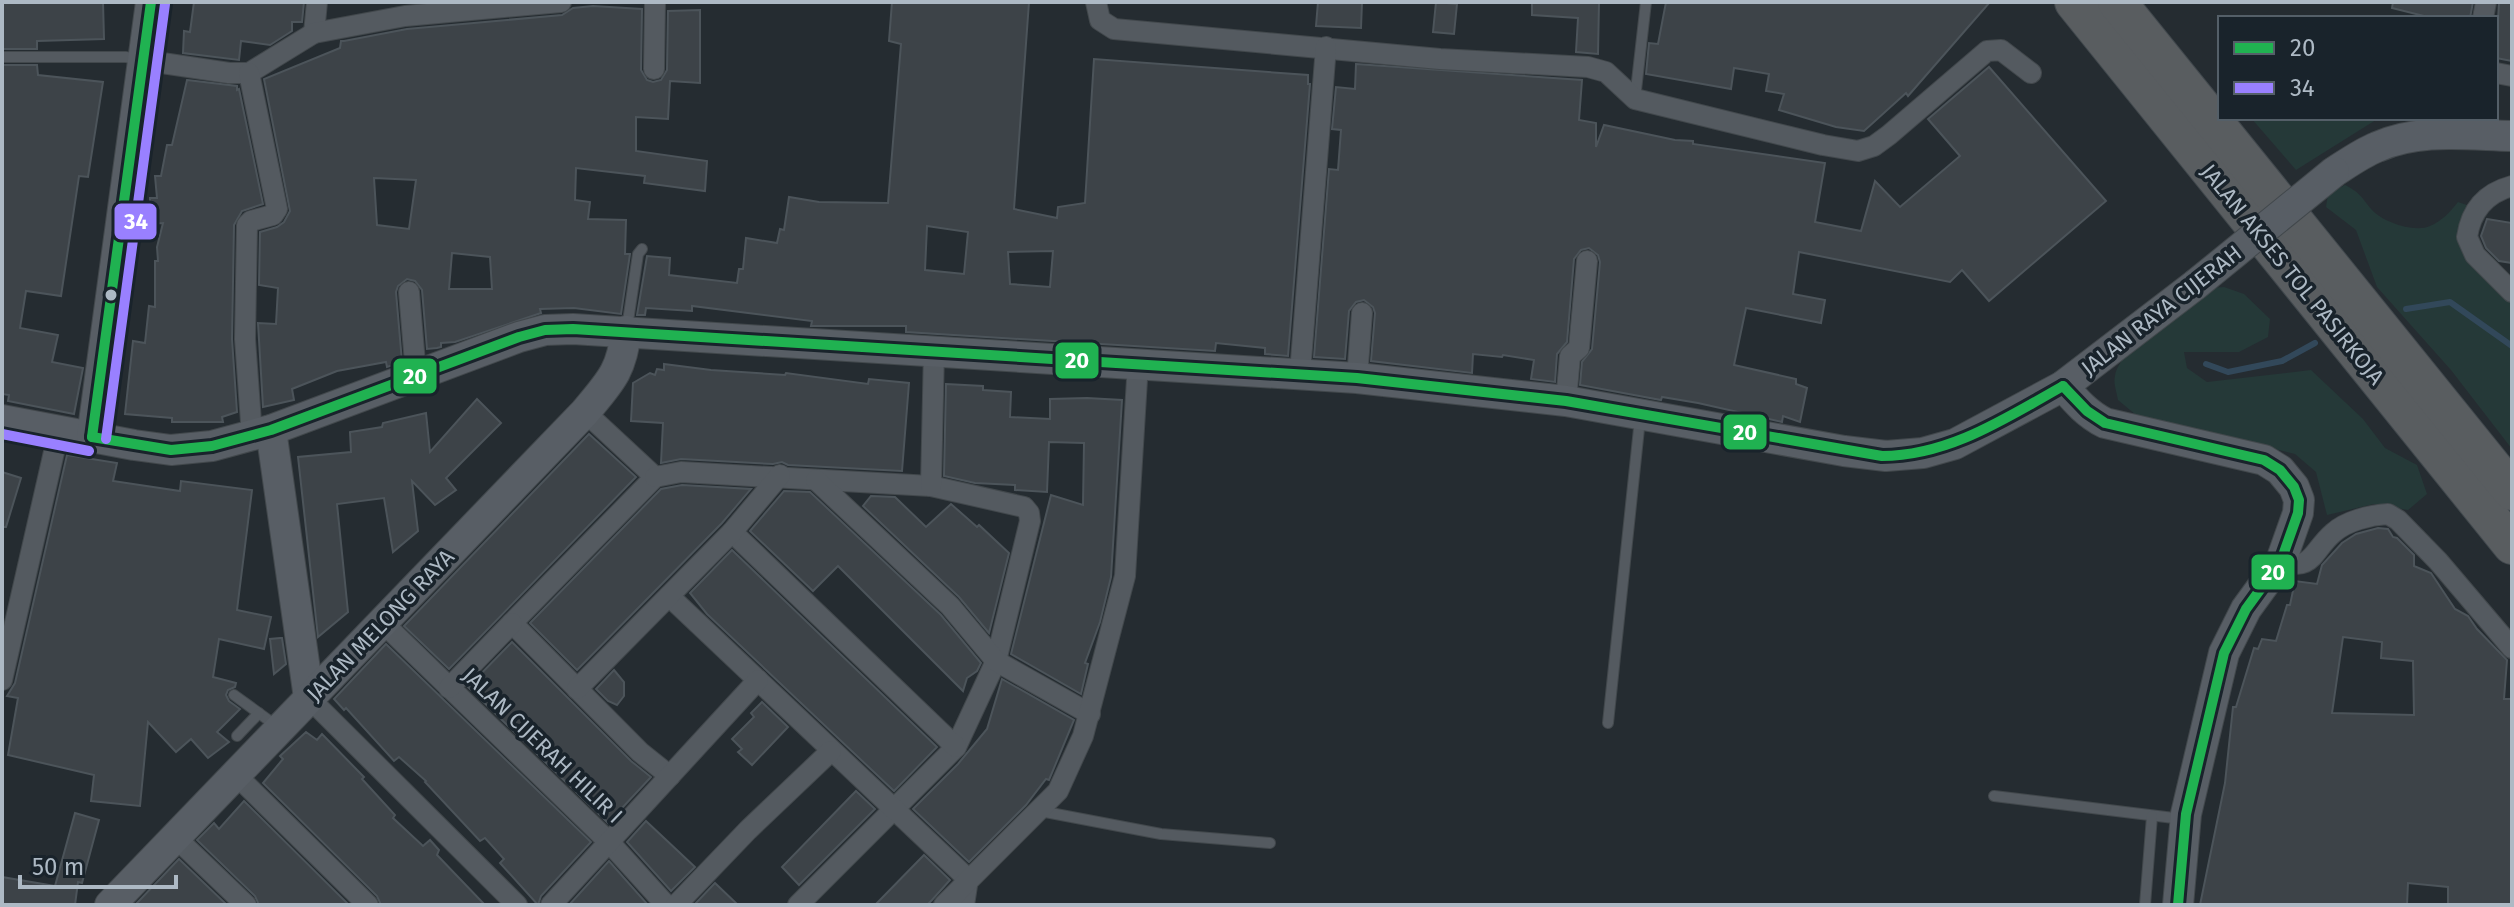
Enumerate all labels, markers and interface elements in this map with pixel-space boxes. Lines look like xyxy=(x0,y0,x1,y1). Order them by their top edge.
legend xyxy=(2218,16,2498,120)
text: 20 xyxy=(2290,34,2315,62)
text: 34 xyxy=(2290,74,2315,102)
street label: JALAN AKSES TOL PASIRKOJA xyxy=(2195,159,2390,390)
line badge: 34 xyxy=(113,202,158,241)
text: 34 xyxy=(123,208,148,235)
street label: JALAN RAYA CIJERAH xyxy=(2076,239,2247,381)
unlabelled marker xyxy=(103,287,119,303)
line badge: 20 xyxy=(1054,341,1100,380)
text: 20 xyxy=(1065,347,1089,374)
line badge: 20 xyxy=(392,357,438,395)
text: 20 xyxy=(403,363,427,390)
line badge: 20 xyxy=(1722,413,1768,451)
text: 20 xyxy=(1733,419,1757,446)
street label: JALAN MELONG RAYA xyxy=(301,543,460,707)
line badge: 20 xyxy=(2250,553,2296,591)
text: 20 xyxy=(2261,559,2285,586)
street label: JALAN CIJERAH HILIR I xyxy=(457,662,628,829)
scale bar xyxy=(20,839,176,889)
text: 50 m xyxy=(32,853,84,881)

